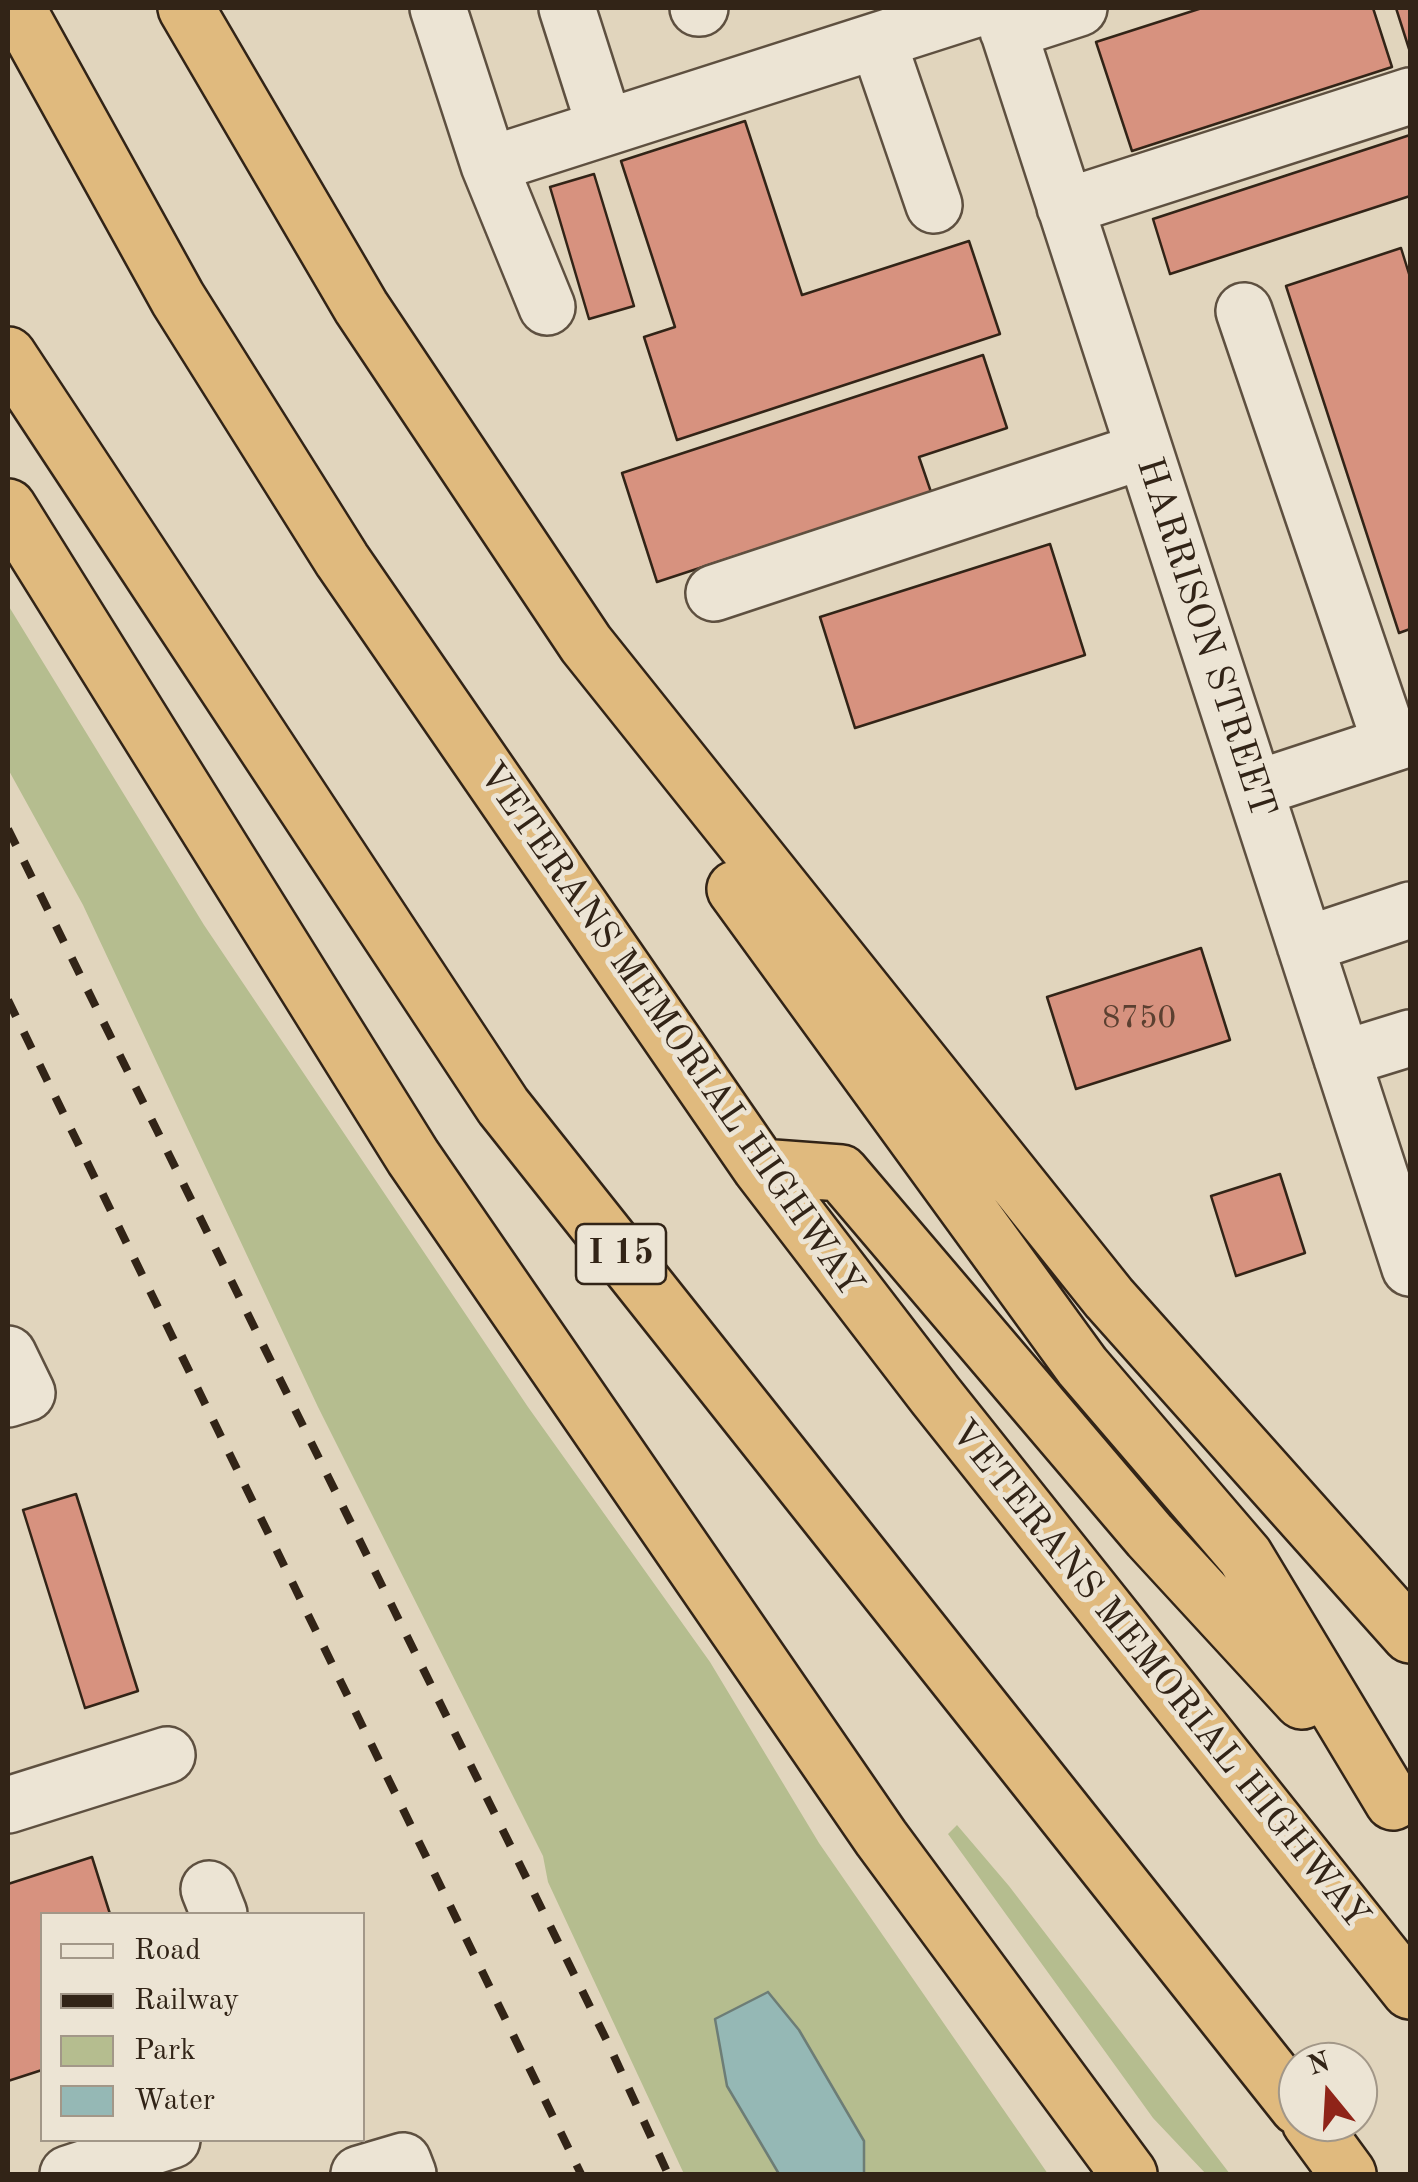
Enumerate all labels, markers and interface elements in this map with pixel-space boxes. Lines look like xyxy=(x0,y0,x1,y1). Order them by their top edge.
street label: HARRISON STREET xyxy=(1125,452,1285,824)
street label: VETERANS MEMORIAL HIGHWAY xyxy=(467,754,873,1306)
house number: 8750 xyxy=(1102,1000,1176,1038)
road number: I 15 xyxy=(576,1224,666,1284)
street label: VETERANS MEMORIAL HIGHWAY xyxy=(939,1411,1379,1939)
legend xyxy=(40,1912,365,2142)
text: Road xyxy=(134,1936,201,1966)
text: Railway xyxy=(134,1986,239,2016)
text: Park xyxy=(134,2036,196,2066)
north arrow xyxy=(1278,2042,1378,2142)
text: N xyxy=(1305,2049,1334,2082)
text: Water xyxy=(134,2086,215,2116)

